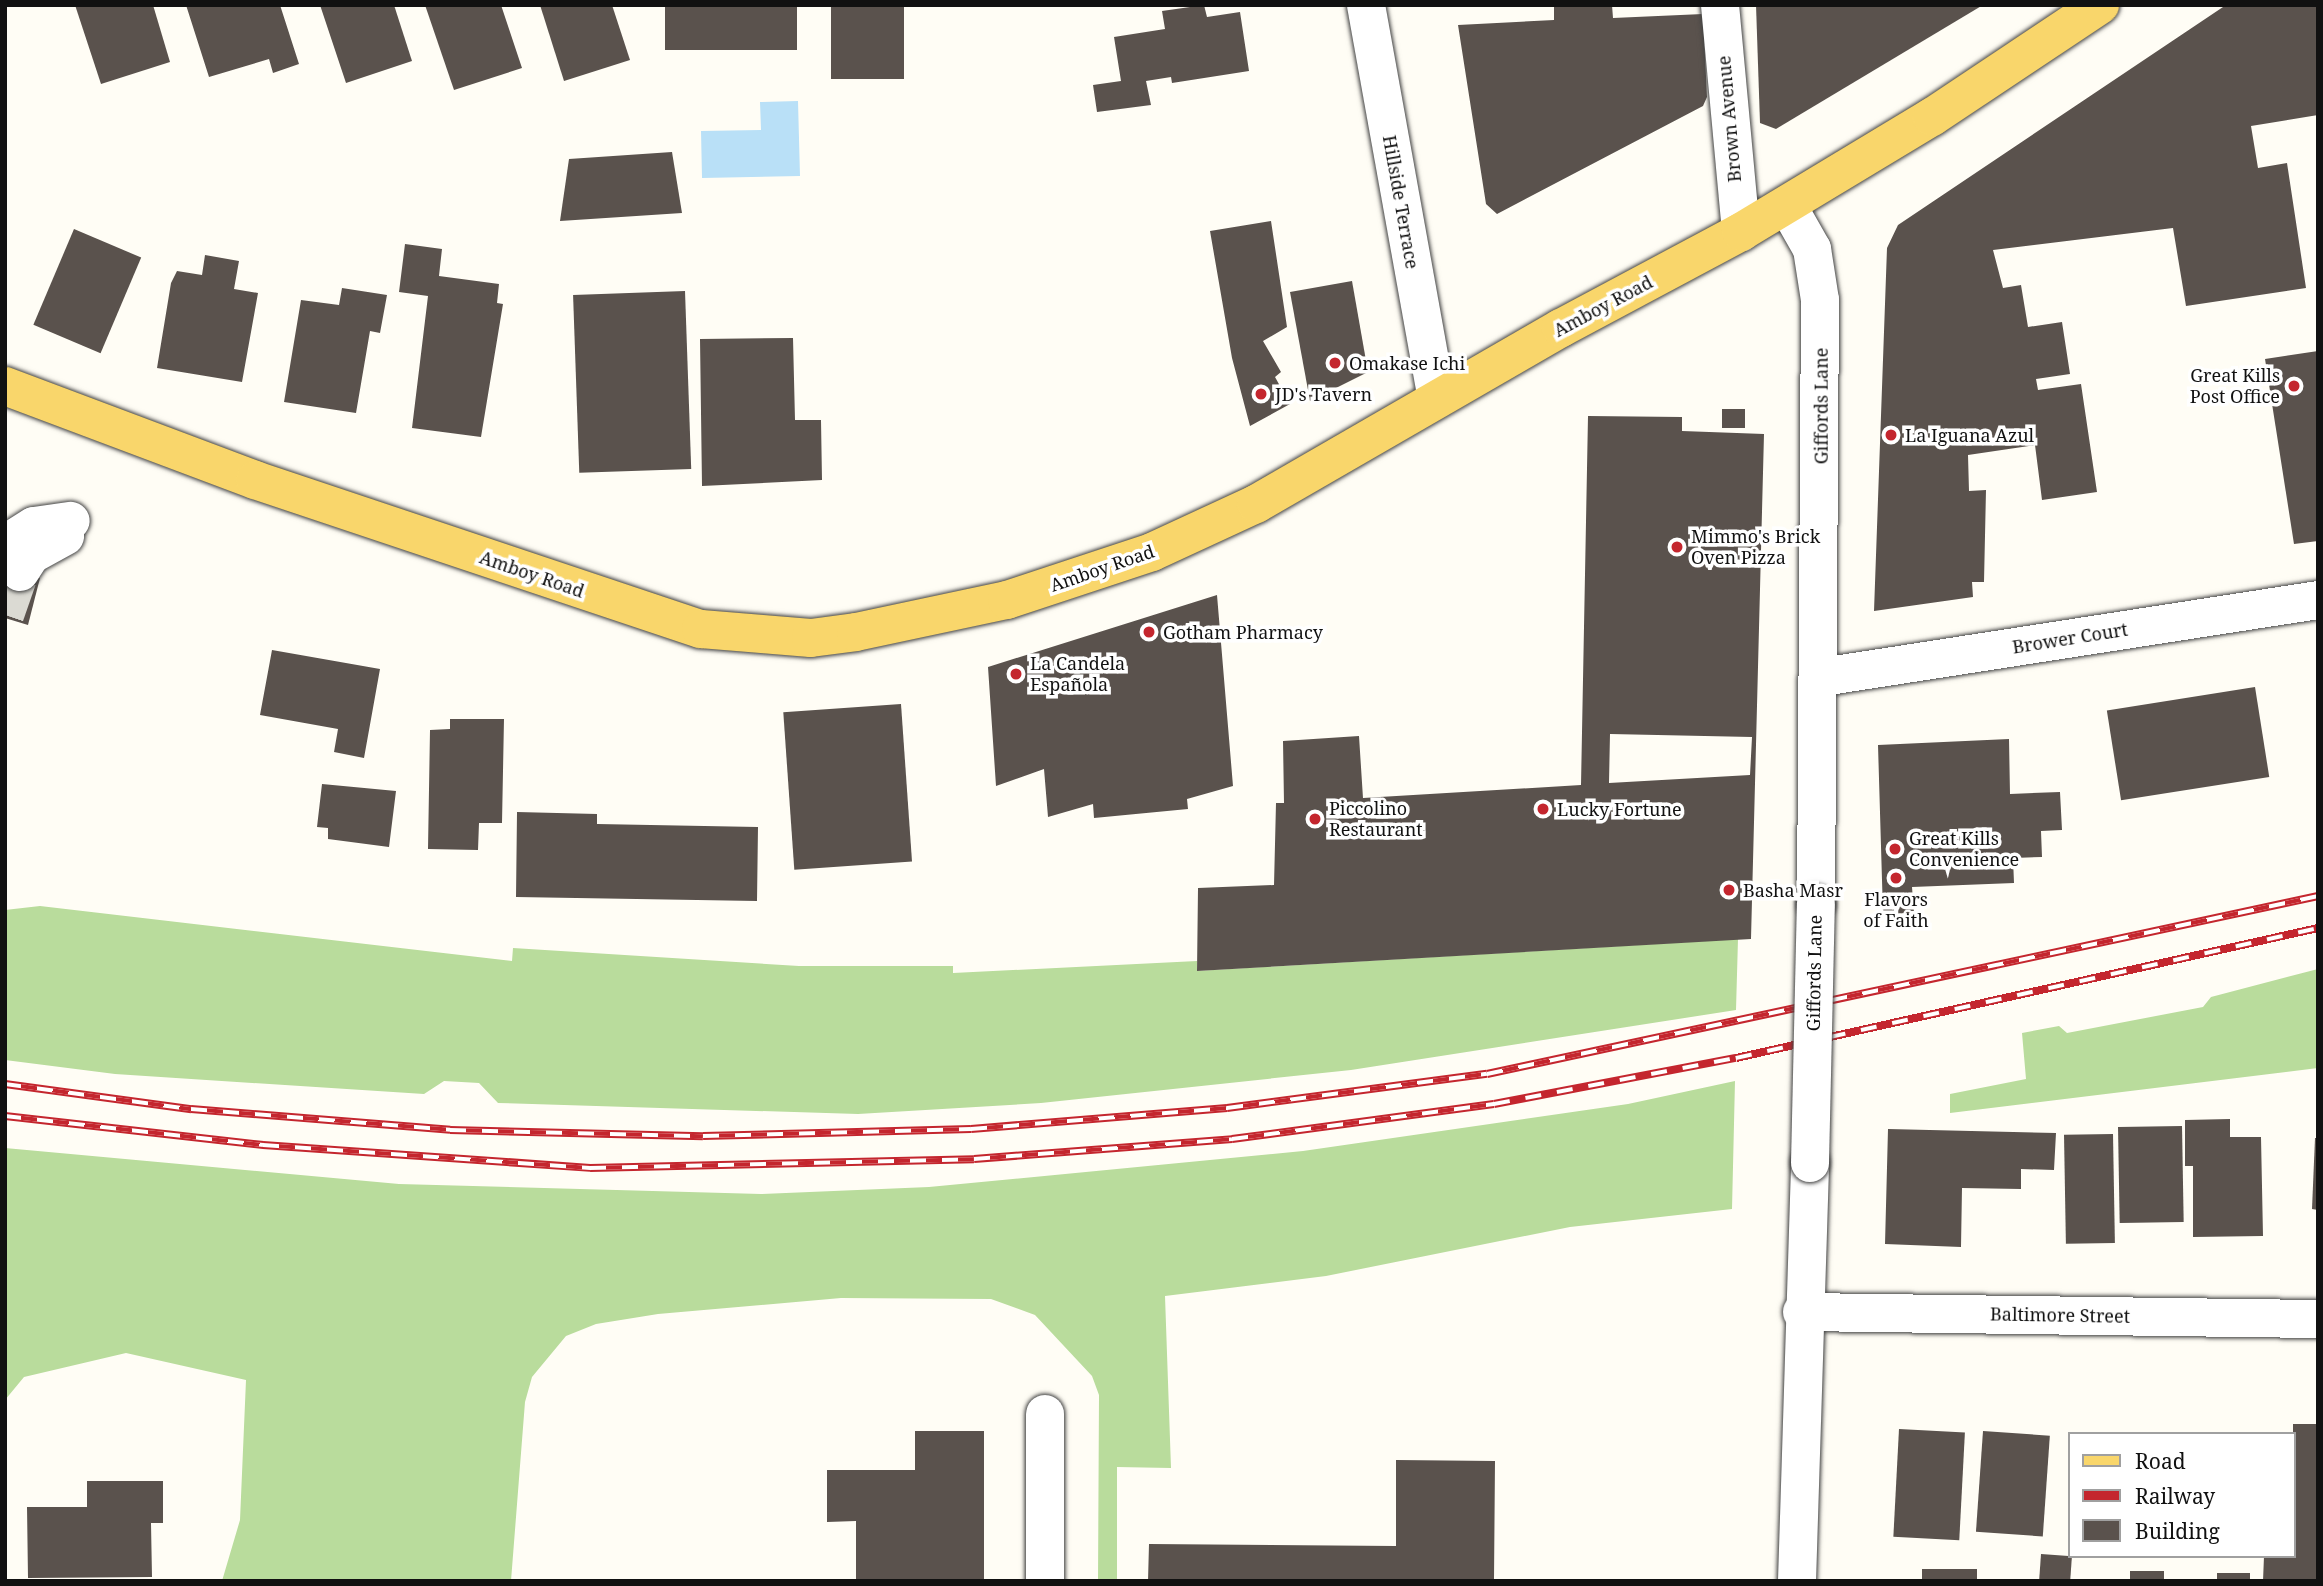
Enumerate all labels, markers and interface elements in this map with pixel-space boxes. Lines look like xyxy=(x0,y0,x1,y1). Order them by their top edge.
street label: Brown Avenue xyxy=(1713,55,1745,183)
street label: Hillside Terrace xyxy=(1379,133,1423,271)
street label: Amboy Road xyxy=(1550,271,1656,341)
street label: Giffords Lane xyxy=(1810,348,1832,464)
place label: Omakase Ichi xyxy=(1349,352,1465,374)
marker: Omakase Ichi xyxy=(1327,355,1343,371)
place label: Great Kills Post Office xyxy=(2190,365,2280,408)
marker: Great Kills Post Office xyxy=(2286,378,2302,394)
place label: JD's Tavern xyxy=(1275,383,1372,405)
marker: JD's Tavern xyxy=(1253,386,1269,402)
place label: La Iguana Azul xyxy=(1905,424,2034,446)
marker: La Iguana Azul xyxy=(1883,427,1899,443)
place label: Mimmo's Brick Oven Pizza xyxy=(1691,526,1820,568)
marker: Mimmo's Brick Oven Pizza xyxy=(1669,539,1685,555)
street label: Amboy Road xyxy=(1047,540,1157,596)
street label: Amboy Road xyxy=(477,546,587,602)
street label: Brower Court xyxy=(2011,618,2129,658)
place label: Gotham Pharmacy xyxy=(1163,621,1323,643)
marker: Gotham Pharmacy xyxy=(1141,624,1157,640)
place label: La Candela Española xyxy=(1030,653,1125,696)
marker: La Candela Española xyxy=(1008,666,1024,682)
place label: Piccolino Restaurant xyxy=(1329,798,1423,840)
place label: Lucky Fortune xyxy=(1557,798,1682,820)
marker: Lucky Fortune xyxy=(1535,801,1551,817)
marker: Piccolino Restaurant xyxy=(1307,811,1323,827)
place label: Great Kills Convenience xyxy=(1909,828,2019,870)
marker: Great Kills Convenience xyxy=(1887,841,1903,857)
marker: Flavors of Faith xyxy=(1888,870,1904,886)
place label: Basha Masr xyxy=(1743,879,1843,901)
marker: Basha Masr xyxy=(1721,882,1737,898)
place label: Flavors of Faith xyxy=(1863,889,1929,932)
street label: Giffords Lane xyxy=(1802,914,1826,1032)
street label: Baltimore Street xyxy=(1990,1303,2130,1327)
legend xyxy=(2068,1432,2295,1558)
text: Road xyxy=(2135,1447,2186,1475)
text: Railway xyxy=(2135,1482,2215,1510)
text: Building xyxy=(2135,1517,2220,1545)

